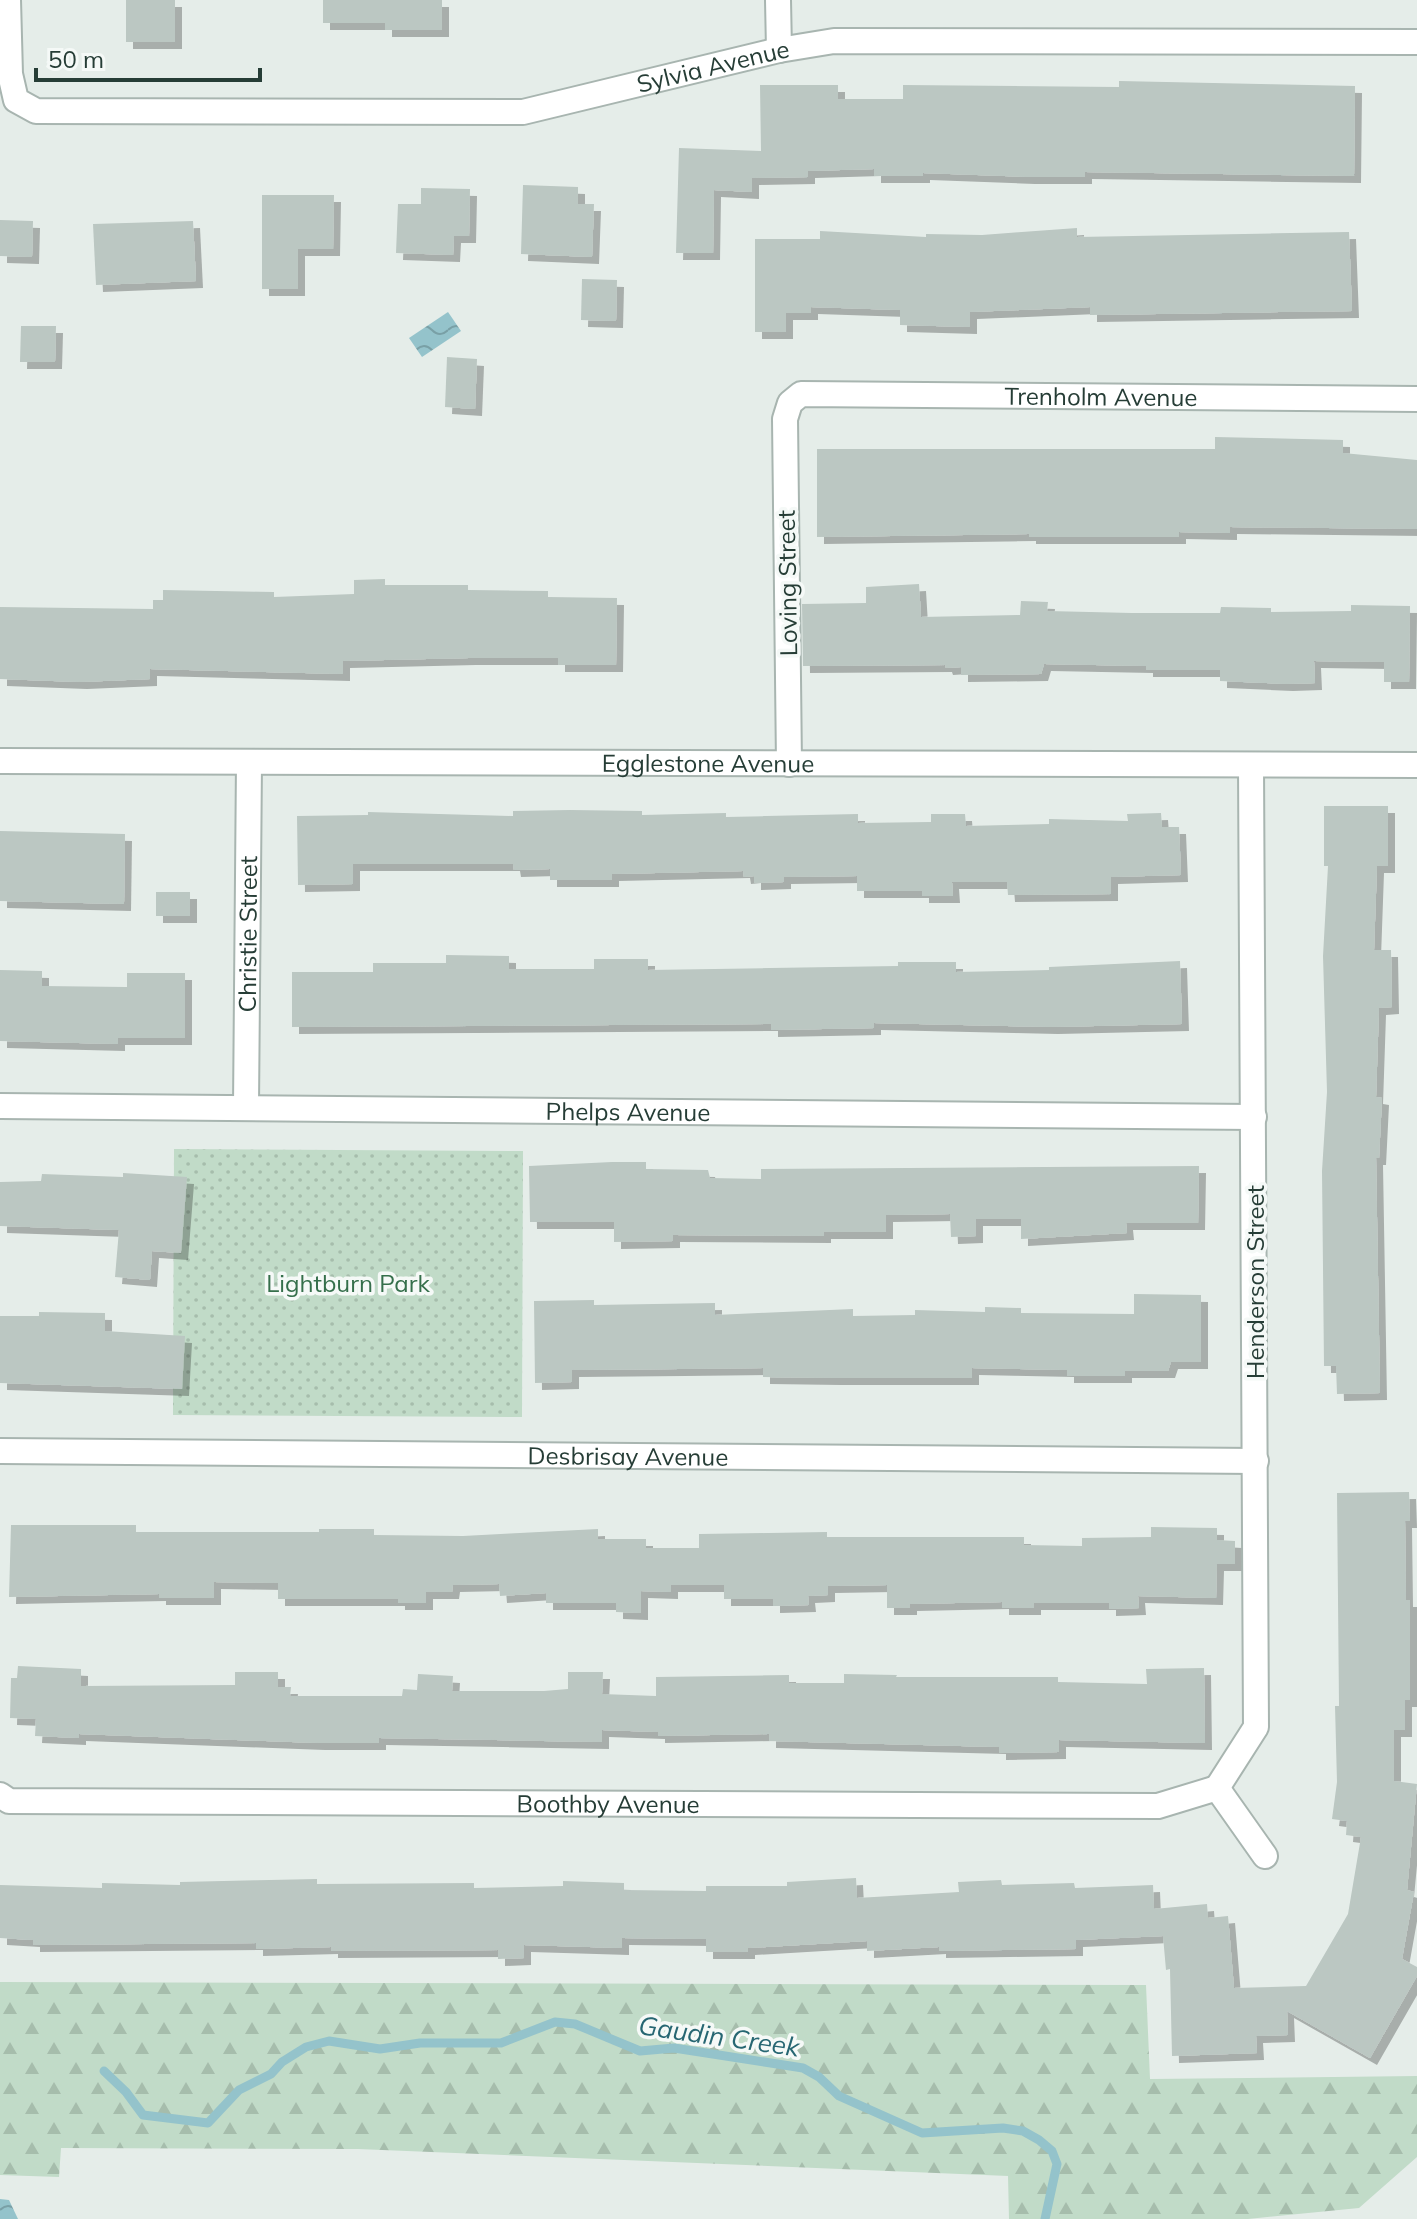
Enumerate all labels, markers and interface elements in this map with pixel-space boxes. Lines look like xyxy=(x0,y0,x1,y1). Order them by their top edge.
scale bar xyxy=(36,32,260,82)
street label: Sylvia Avenue xyxy=(634,34,791,99)
text: 50 m xyxy=(48,44,104,74)
street label: Trenholm Avenue xyxy=(1004,381,1198,412)
street label: Loving Street xyxy=(771,510,803,656)
street label: Egglestone Avenue xyxy=(602,748,814,778)
street label: Christie Street xyxy=(232,856,263,1012)
street label: Phelps Avenue xyxy=(545,1096,710,1127)
street label: Henderson Street xyxy=(1240,1185,1270,1379)
park label: Lightburn Park xyxy=(266,1268,430,1298)
street label: Desbrisay Avenue xyxy=(528,1440,728,1472)
street label: Boothby Avenue xyxy=(517,1788,700,1819)
water label: Gaudin Creek xyxy=(636,2008,802,2064)

